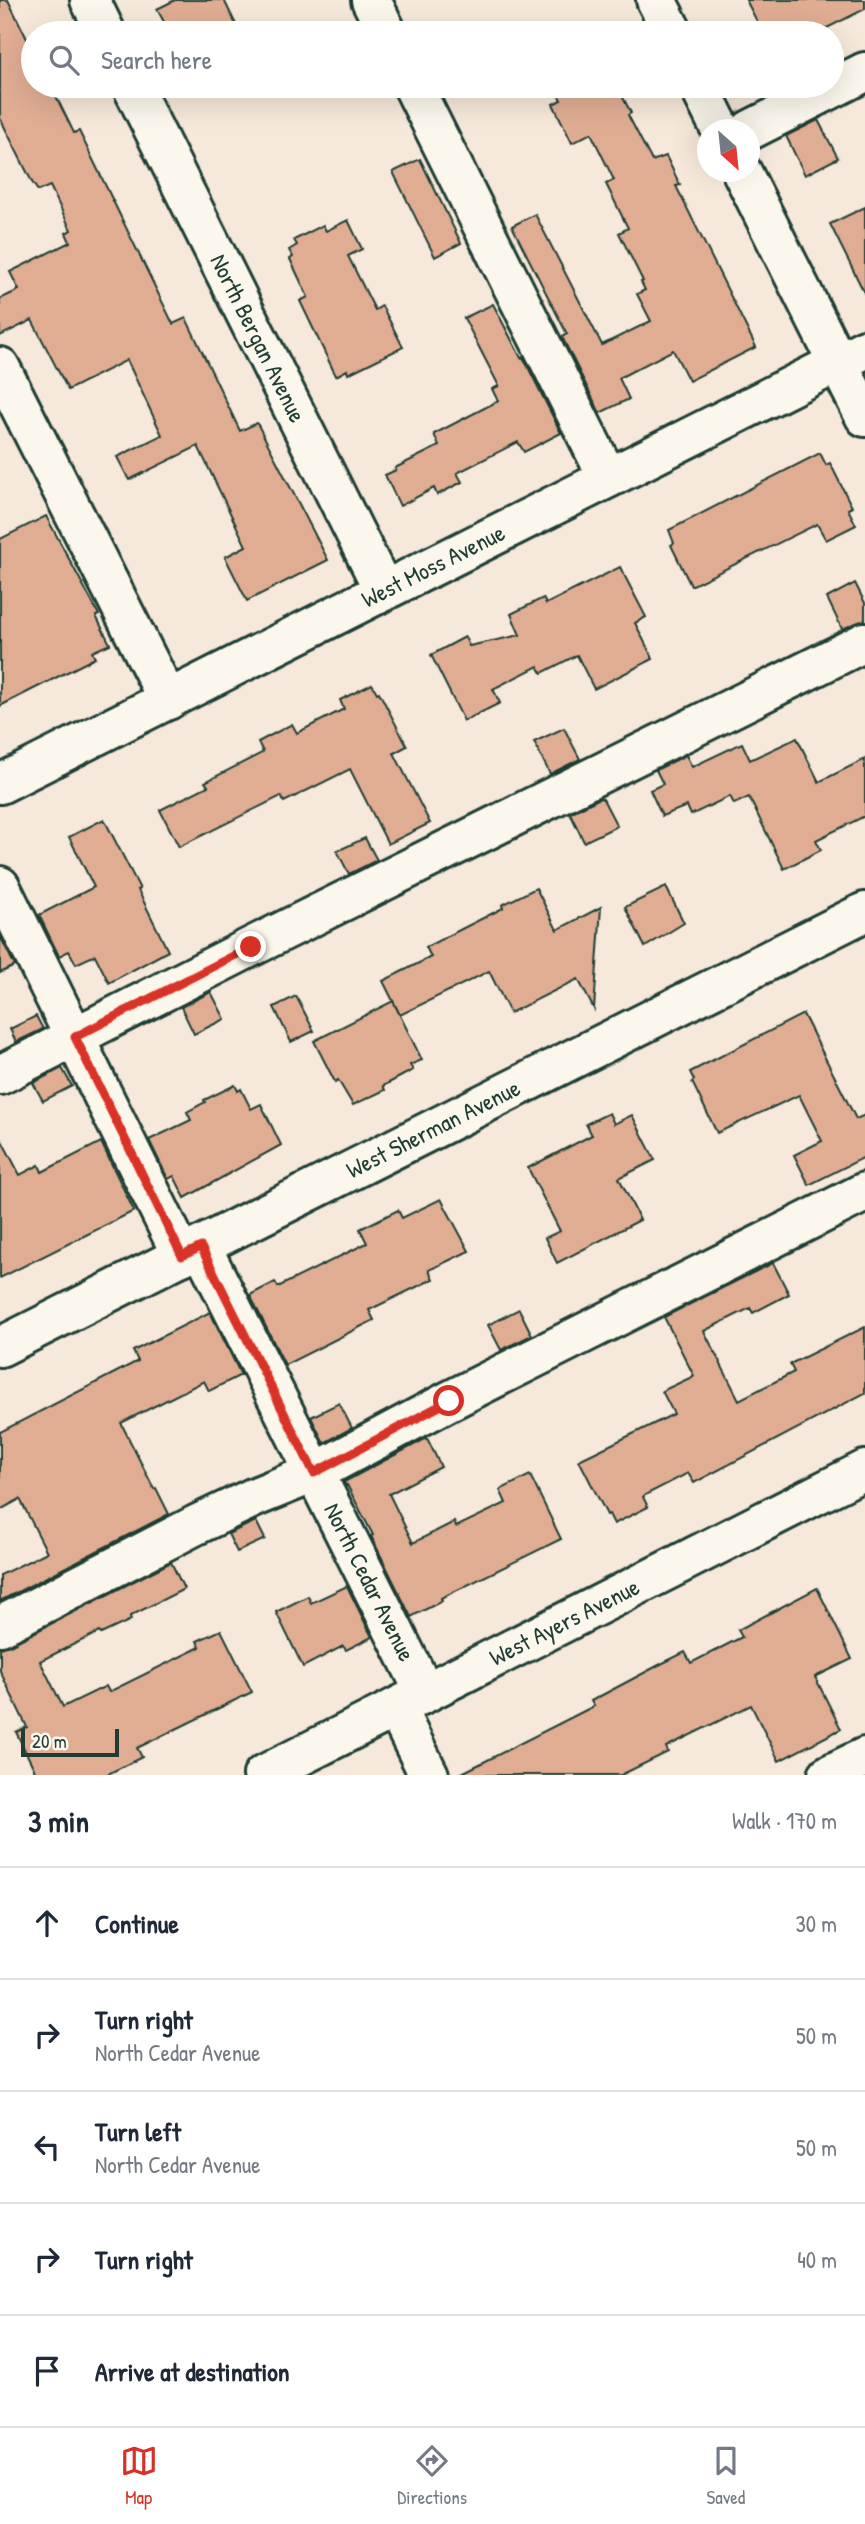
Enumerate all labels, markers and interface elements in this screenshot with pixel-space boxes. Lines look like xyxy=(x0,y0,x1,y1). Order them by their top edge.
search box xyxy=(21,21,844,98)
icon: search xyxy=(45,41,83,79)
text: Search here xyxy=(101,42,212,77)
north arrow xyxy=(697,119,760,182)
street label: North Bergan Avenue xyxy=(203,248,314,428)
street label: West Moss Avenue xyxy=(356,516,510,615)
route end xyxy=(235,931,266,962)
street label: West Sherman Avenue xyxy=(341,1071,525,1185)
route start xyxy=(433,1385,464,1416)
street label: North Cedar Avenue xyxy=(317,1497,424,1667)
street label: West Ayers Avenue xyxy=(484,1570,645,1673)
scale bar xyxy=(21,1726,119,1758)
text: 20 m xyxy=(32,1728,67,1754)
text: 3 min xyxy=(28,1801,89,1841)
text: Walk · 170 m xyxy=(732,1805,837,1836)
icon: ahead xyxy=(28,1904,66,1942)
text: Continue xyxy=(95,1906,179,1941)
text: 30 m xyxy=(795,1908,837,1939)
text: Turn right xyxy=(95,2002,193,2037)
icon: right xyxy=(28,2016,66,2054)
text: 50 m xyxy=(796,2020,837,2051)
text: North Cedar Avenue xyxy=(95,2037,260,2068)
text: Turn left xyxy=(95,2114,181,2149)
icon: left xyxy=(28,2128,66,2166)
text: 50 m xyxy=(796,2132,837,2163)
text: North Cedar Avenue xyxy=(95,2149,260,2180)
icon: right xyxy=(28,2240,66,2278)
text: Turn right xyxy=(95,2242,193,2277)
text: 40 m xyxy=(797,2244,837,2275)
icon: arrive xyxy=(28,2352,66,2390)
text: Arrive at destination xyxy=(95,2354,290,2389)
tab: Map xyxy=(120,2442,158,2510)
tab: Directions xyxy=(397,2442,467,2510)
tab: Saved xyxy=(707,2442,745,2510)

